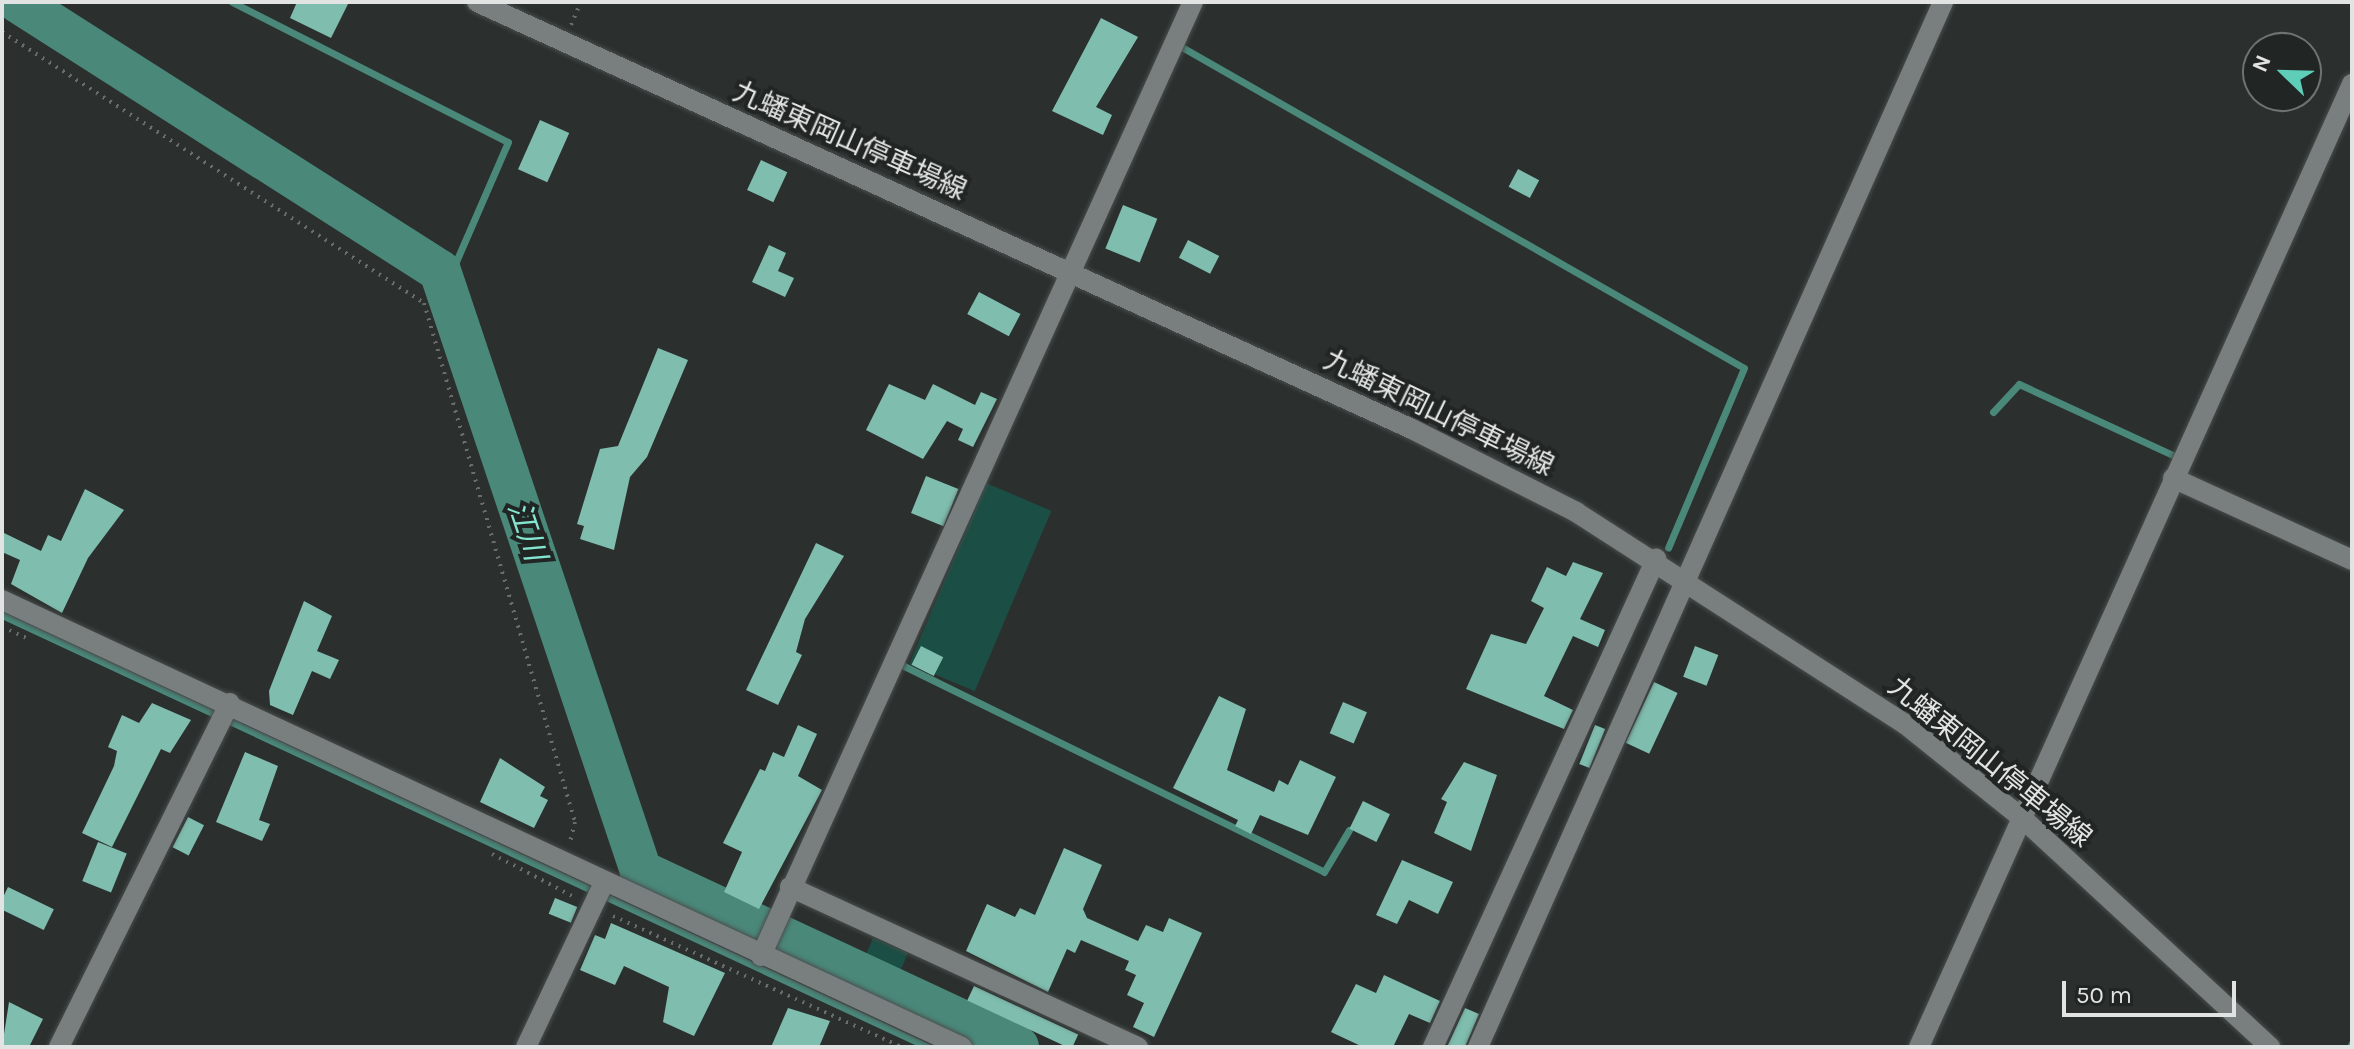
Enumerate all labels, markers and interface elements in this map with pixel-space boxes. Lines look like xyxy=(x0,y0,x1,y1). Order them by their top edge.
north arrow xyxy=(2242,32,2322,112)
text: N xyxy=(2247,51,2277,76)
street label: 九蟠東岡山停車場線 xyxy=(728,74,972,208)
street label: 九蟠東岡山停車場線 xyxy=(1318,343,1560,483)
water label: 江川 xyxy=(500,497,554,565)
street label: 九蟠東岡山停車場線 xyxy=(1882,670,2098,854)
scale bar xyxy=(2066,965,2240,1015)
text: 50 m xyxy=(2076,981,2132,1009)

